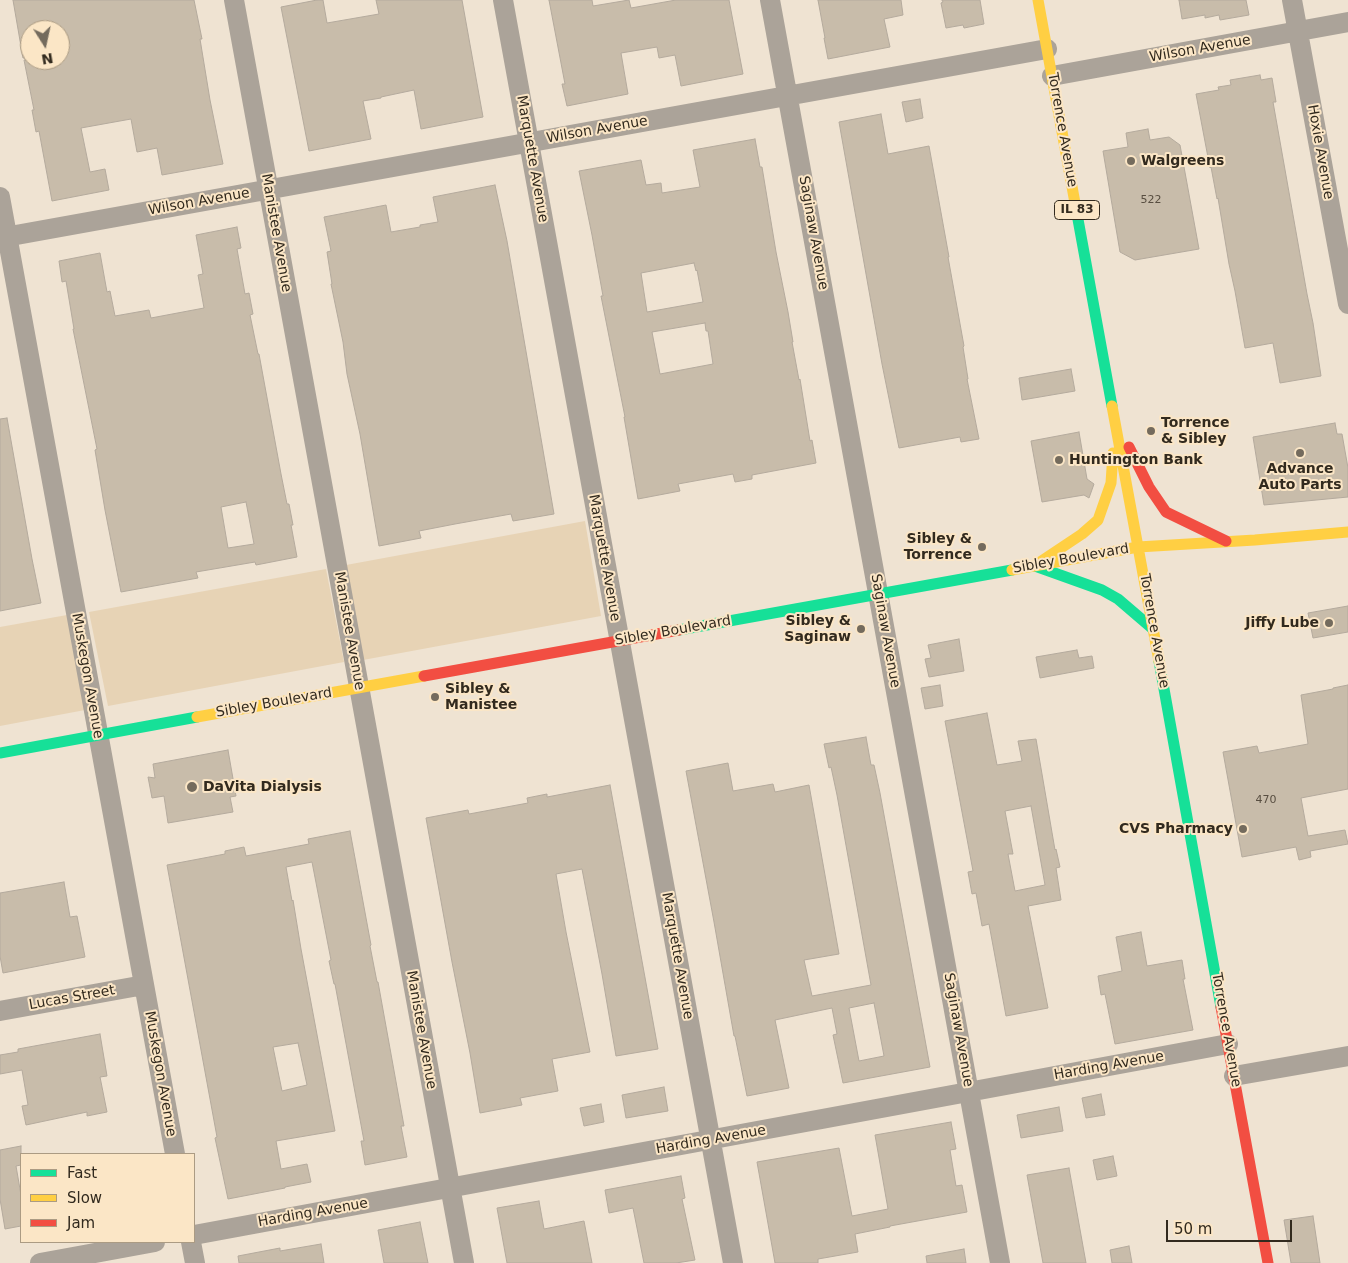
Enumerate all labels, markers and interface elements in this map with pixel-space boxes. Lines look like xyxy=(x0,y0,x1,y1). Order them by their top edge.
north arrow xyxy=(20,20,70,70)
street label: Wilson Avenue xyxy=(1148,32,1252,66)
text: N xyxy=(40,50,55,68)
street label: Torrence Avenue xyxy=(1044,71,1080,189)
street label: Marquette Avenue xyxy=(513,94,551,224)
street label: Hoxie Avenue xyxy=(1303,103,1337,201)
street label: Wilson Avenue xyxy=(545,113,649,147)
place label: Walgreens xyxy=(1141,153,1224,169)
marker: Walgreens xyxy=(1125,155,1137,167)
street label: Manistee Avenue xyxy=(257,173,295,293)
street label: Saginaw Avenue xyxy=(795,175,831,291)
street label: Wilson Avenue xyxy=(147,185,251,219)
house number: 522 xyxy=(1141,193,1161,207)
road number: IL 83 xyxy=(1054,200,1100,220)
place label: Torrence & Sibley xyxy=(1161,415,1229,448)
marker: Torrence & Sibley xyxy=(1145,425,1157,437)
marker: Advance Auto Parts xyxy=(1294,447,1306,459)
place label: Huntington Bank xyxy=(1069,452,1203,468)
marker: Huntington Bank xyxy=(1053,454,1065,466)
place label: Advance Auto Parts xyxy=(1258,461,1342,494)
street label: Marquette Avenue xyxy=(585,493,623,623)
place label: Sibley & Torrence xyxy=(904,531,972,564)
marker: Sibley & Torrence xyxy=(976,541,988,553)
street label: Sibley Boulevard xyxy=(1012,541,1130,577)
street label: Manistee Avenue xyxy=(330,571,368,691)
street label: Torrence Avenue xyxy=(1136,572,1172,690)
street label: Saginaw Avenue xyxy=(867,573,903,689)
street label: Muskegon Avenue xyxy=(68,612,106,740)
street label: Sibley Boulevard xyxy=(614,613,732,649)
place label: Sibley & Saginaw xyxy=(784,613,851,646)
place label: Jiffy Lube xyxy=(1245,615,1319,631)
marker: Jiffy Lube xyxy=(1323,617,1335,629)
marker: Sibley & Saginaw xyxy=(855,623,867,635)
place label: Sibley & Manistee xyxy=(445,681,517,714)
street label: Sibley Boulevard xyxy=(215,685,333,721)
marker: Sibley & Manistee xyxy=(429,691,441,703)
place label: DaVita Dialysis xyxy=(203,779,322,795)
marker: DaVita Dialysis xyxy=(185,780,199,794)
house number: 470 xyxy=(1256,793,1276,807)
place label: CVS Pharmacy xyxy=(1119,821,1233,837)
marker: CVS Pharmacy xyxy=(1237,823,1249,835)
street label: Marquette Avenue xyxy=(658,891,696,1021)
street label: Manistee Avenue xyxy=(402,970,440,1090)
street label: Torrence Avenue xyxy=(1208,971,1244,1089)
street label: Saginaw Avenue xyxy=(940,972,976,1088)
street label: Lucas Street xyxy=(28,982,116,1014)
street label: Muskegon Avenue xyxy=(141,1010,179,1138)
street label: Harding Avenue xyxy=(1053,1048,1165,1084)
street label: Harding Avenue xyxy=(655,1122,767,1158)
legend xyxy=(20,1153,195,1243)
text: Fast xyxy=(67,1164,97,1182)
text: Slow xyxy=(67,1189,102,1207)
street label: Harding Avenue xyxy=(257,1195,369,1231)
scale bar xyxy=(1168,1210,1294,1242)
text: Jam xyxy=(67,1214,95,1232)
text: 50 m xyxy=(1174,1220,1212,1238)

